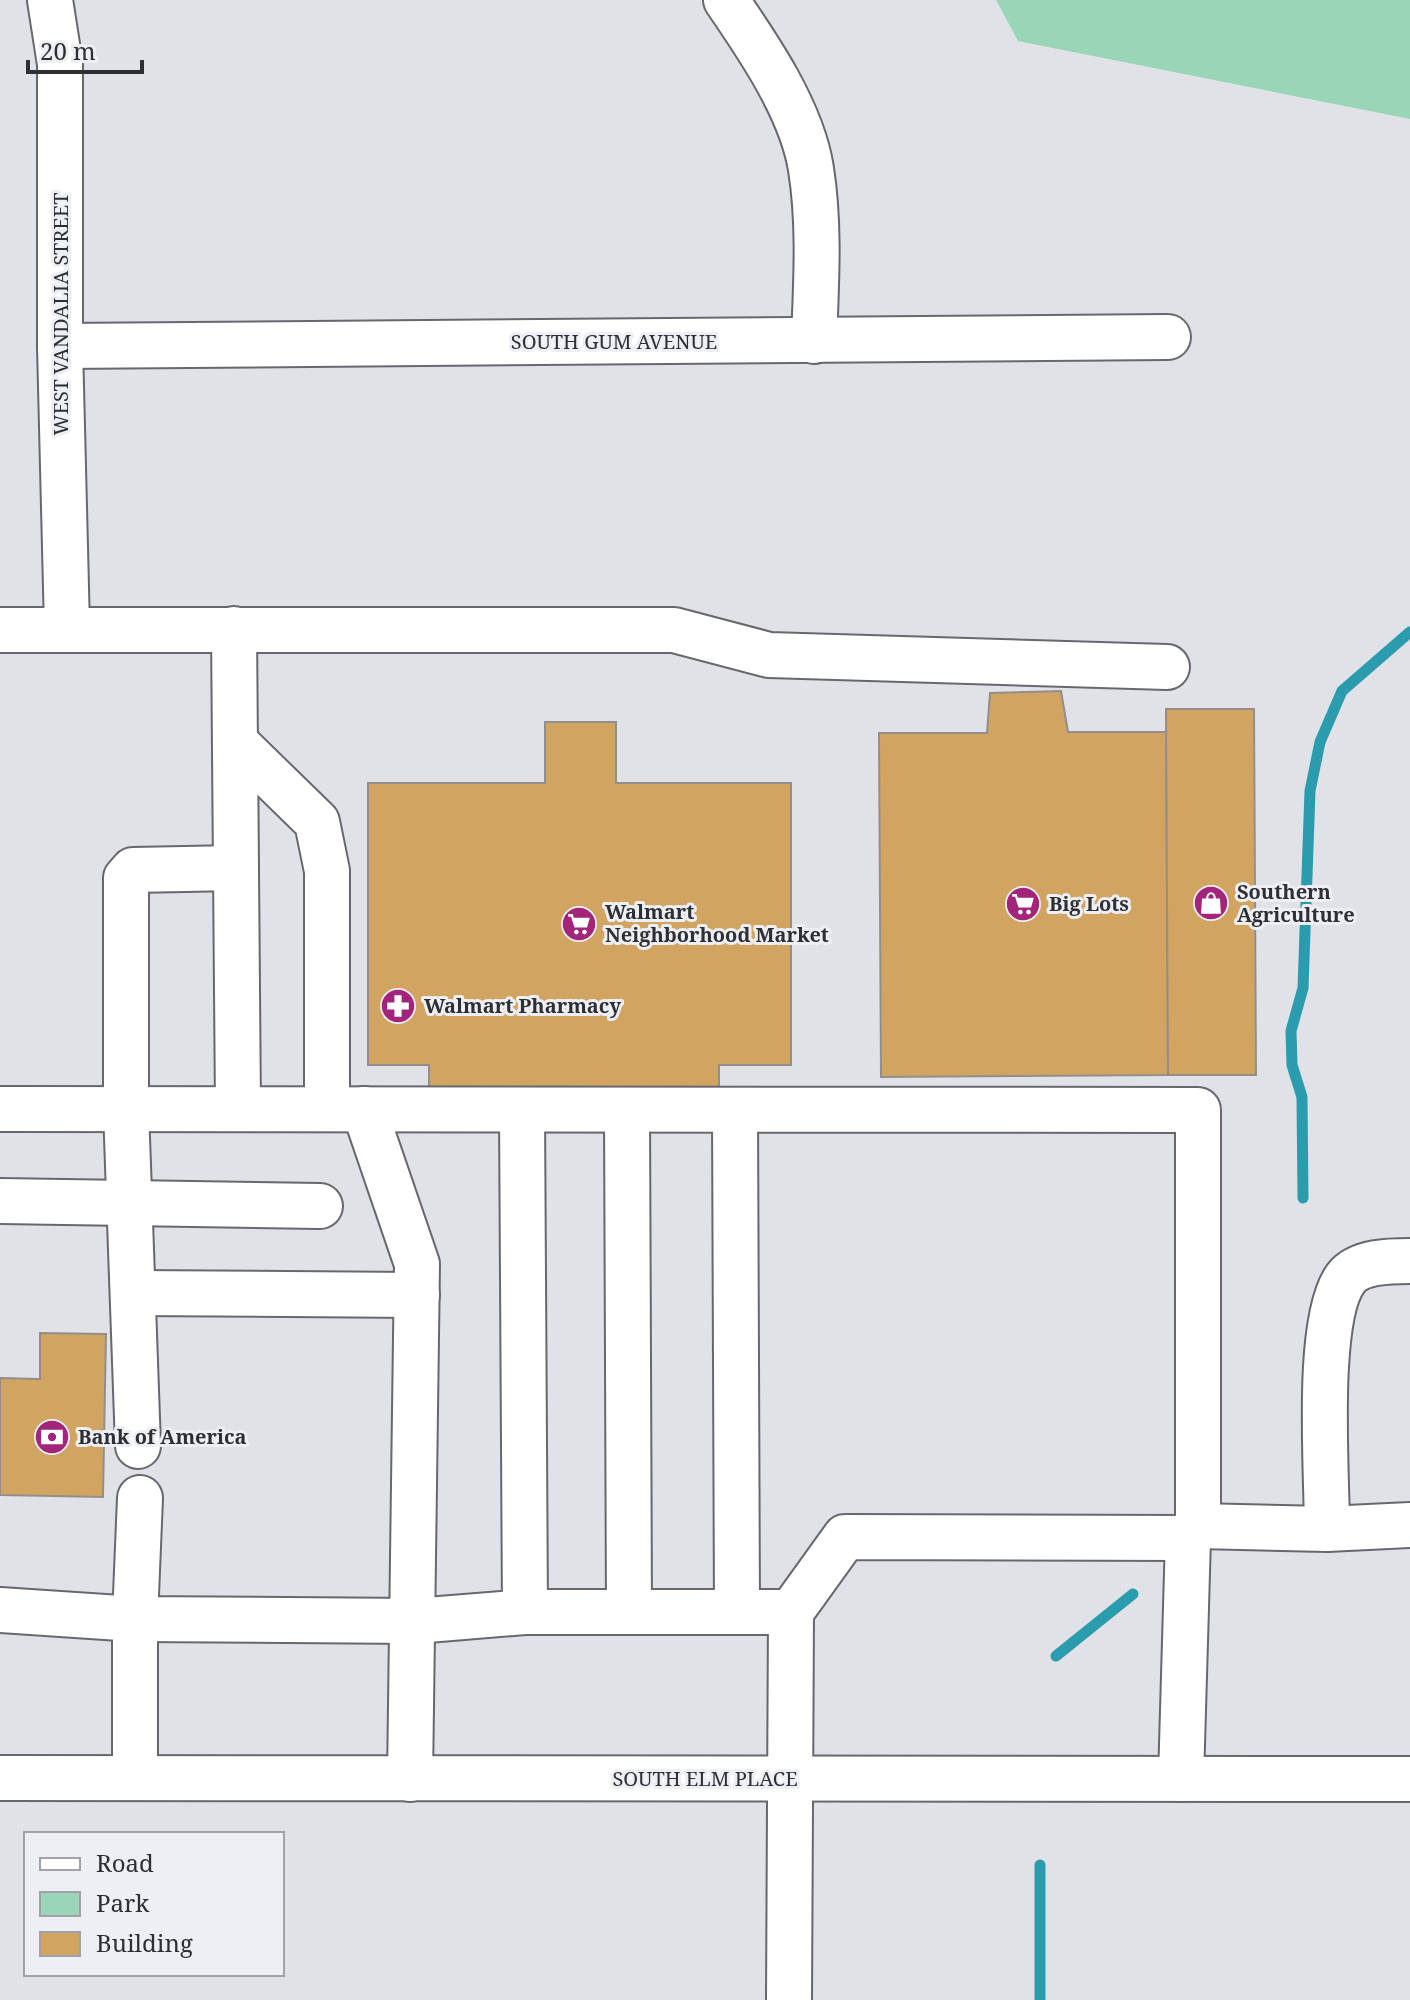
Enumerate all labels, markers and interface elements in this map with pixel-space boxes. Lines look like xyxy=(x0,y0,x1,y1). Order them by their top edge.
scale bar xyxy=(28,24,142,74)
text: 20 m xyxy=(40,34,96,67)
street label: WEST VANDALIA STREET xyxy=(47,193,74,435)
street label: SOUTH GUM AVENUE xyxy=(511,328,717,355)
place label: Southern Agriculture xyxy=(1237,878,1355,928)
shop icon: Southern Agriculture xyxy=(1192,884,1230,922)
supermarket icon: Big Lots xyxy=(1004,885,1042,923)
place label: Big Lots xyxy=(1049,890,1129,917)
place label: Walmart Neighborhood Market xyxy=(605,898,829,948)
supermarket icon: Walmart Neighborhood Market xyxy=(560,905,598,943)
pharmacy icon: Walmart Pharmacy xyxy=(379,987,417,1025)
place label: Walmart Pharmacy xyxy=(424,992,621,1019)
bank icon: Bank of America xyxy=(33,1418,71,1456)
place label: Bank of America xyxy=(78,1423,247,1450)
street label: SOUTH ELM PLACE xyxy=(612,1765,798,1792)
legend xyxy=(24,1832,284,1976)
text: Road xyxy=(96,1846,154,1879)
text: Park xyxy=(96,1886,150,1919)
text: Building xyxy=(96,1926,193,1959)

